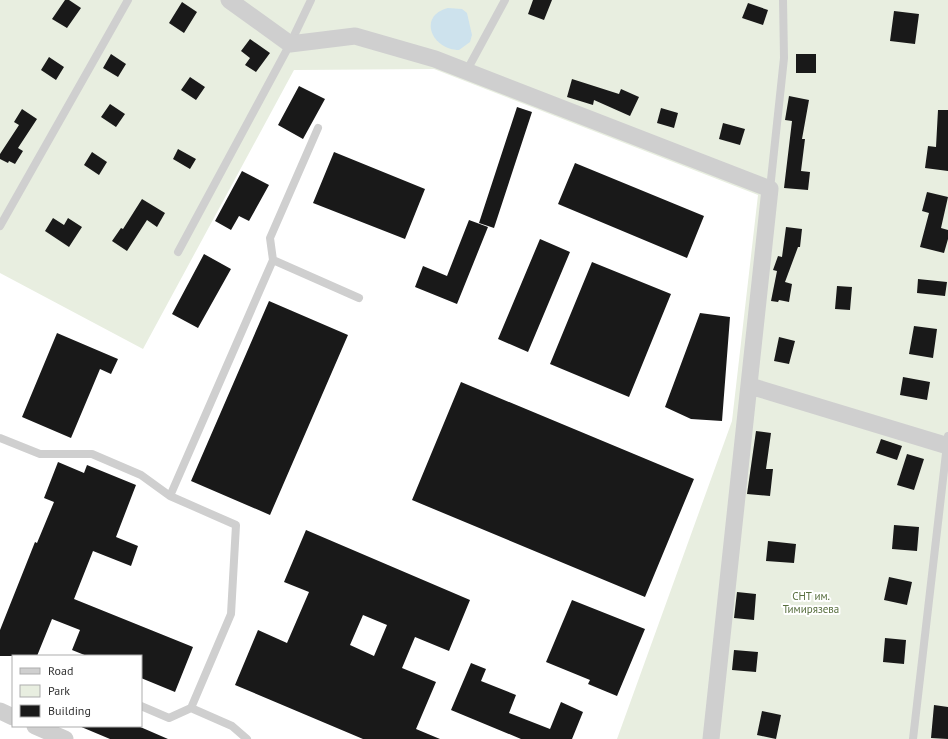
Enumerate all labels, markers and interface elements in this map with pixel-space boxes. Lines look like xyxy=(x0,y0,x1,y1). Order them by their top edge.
park label: СНТ им. Тимирязева xyxy=(783,589,839,616)
legend xyxy=(12,655,142,727)
text: Road xyxy=(48,663,73,678)
text: Park xyxy=(48,683,70,698)
text: Building xyxy=(48,703,91,718)

